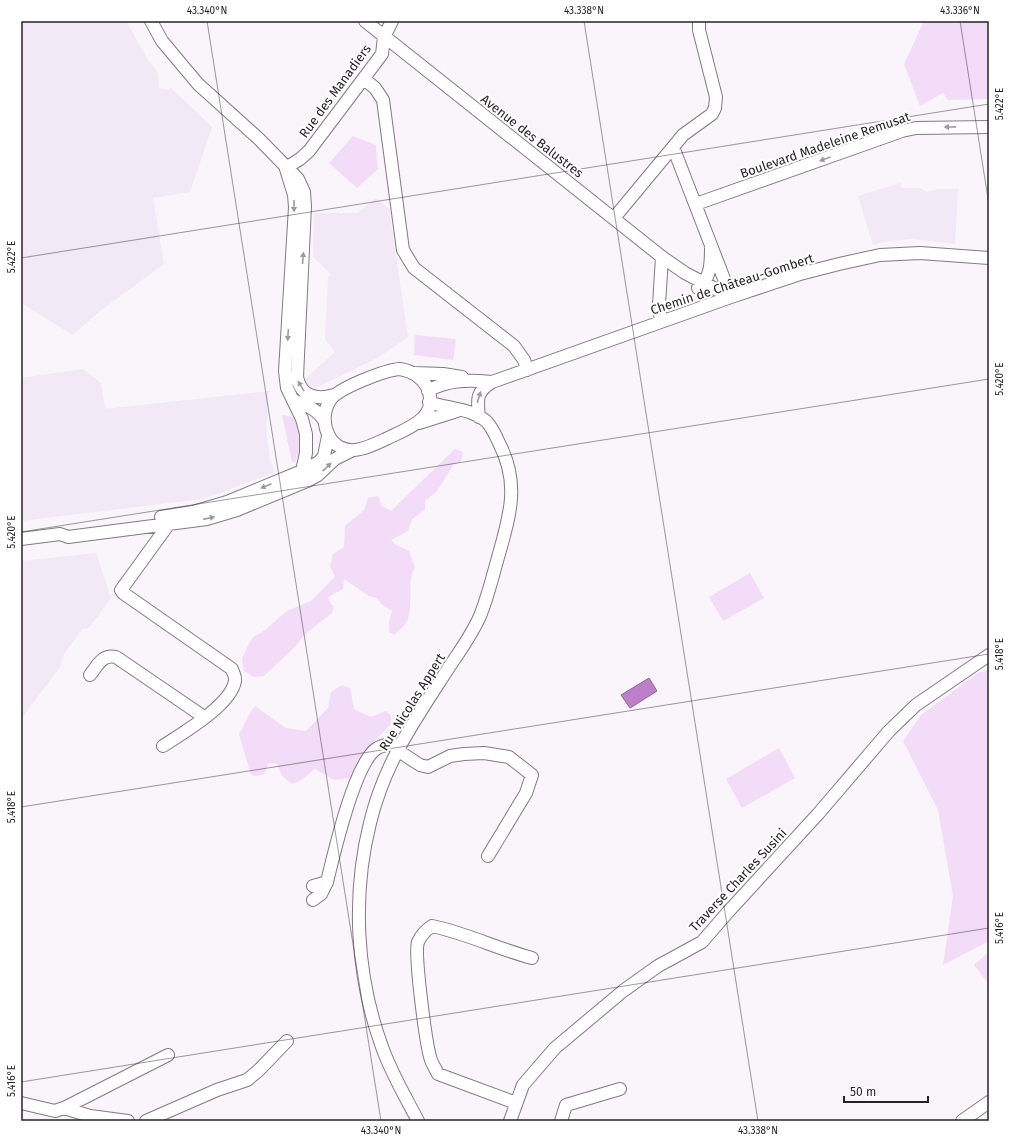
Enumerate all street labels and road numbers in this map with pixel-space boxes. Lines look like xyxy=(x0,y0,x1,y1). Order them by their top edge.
street label: Rue des Manadiers xyxy=(296,41,374,141)
street label: Avenue des Balustres xyxy=(478,91,586,181)
street label: Boulevard Madeleine Remusat xyxy=(738,109,912,181)
street label: Chemin de Château-Gombert xyxy=(649,250,816,318)
street label: Rue Nicolas Appert xyxy=(376,650,448,753)
street label: Traverse Charles Susini xyxy=(686,825,790,935)

